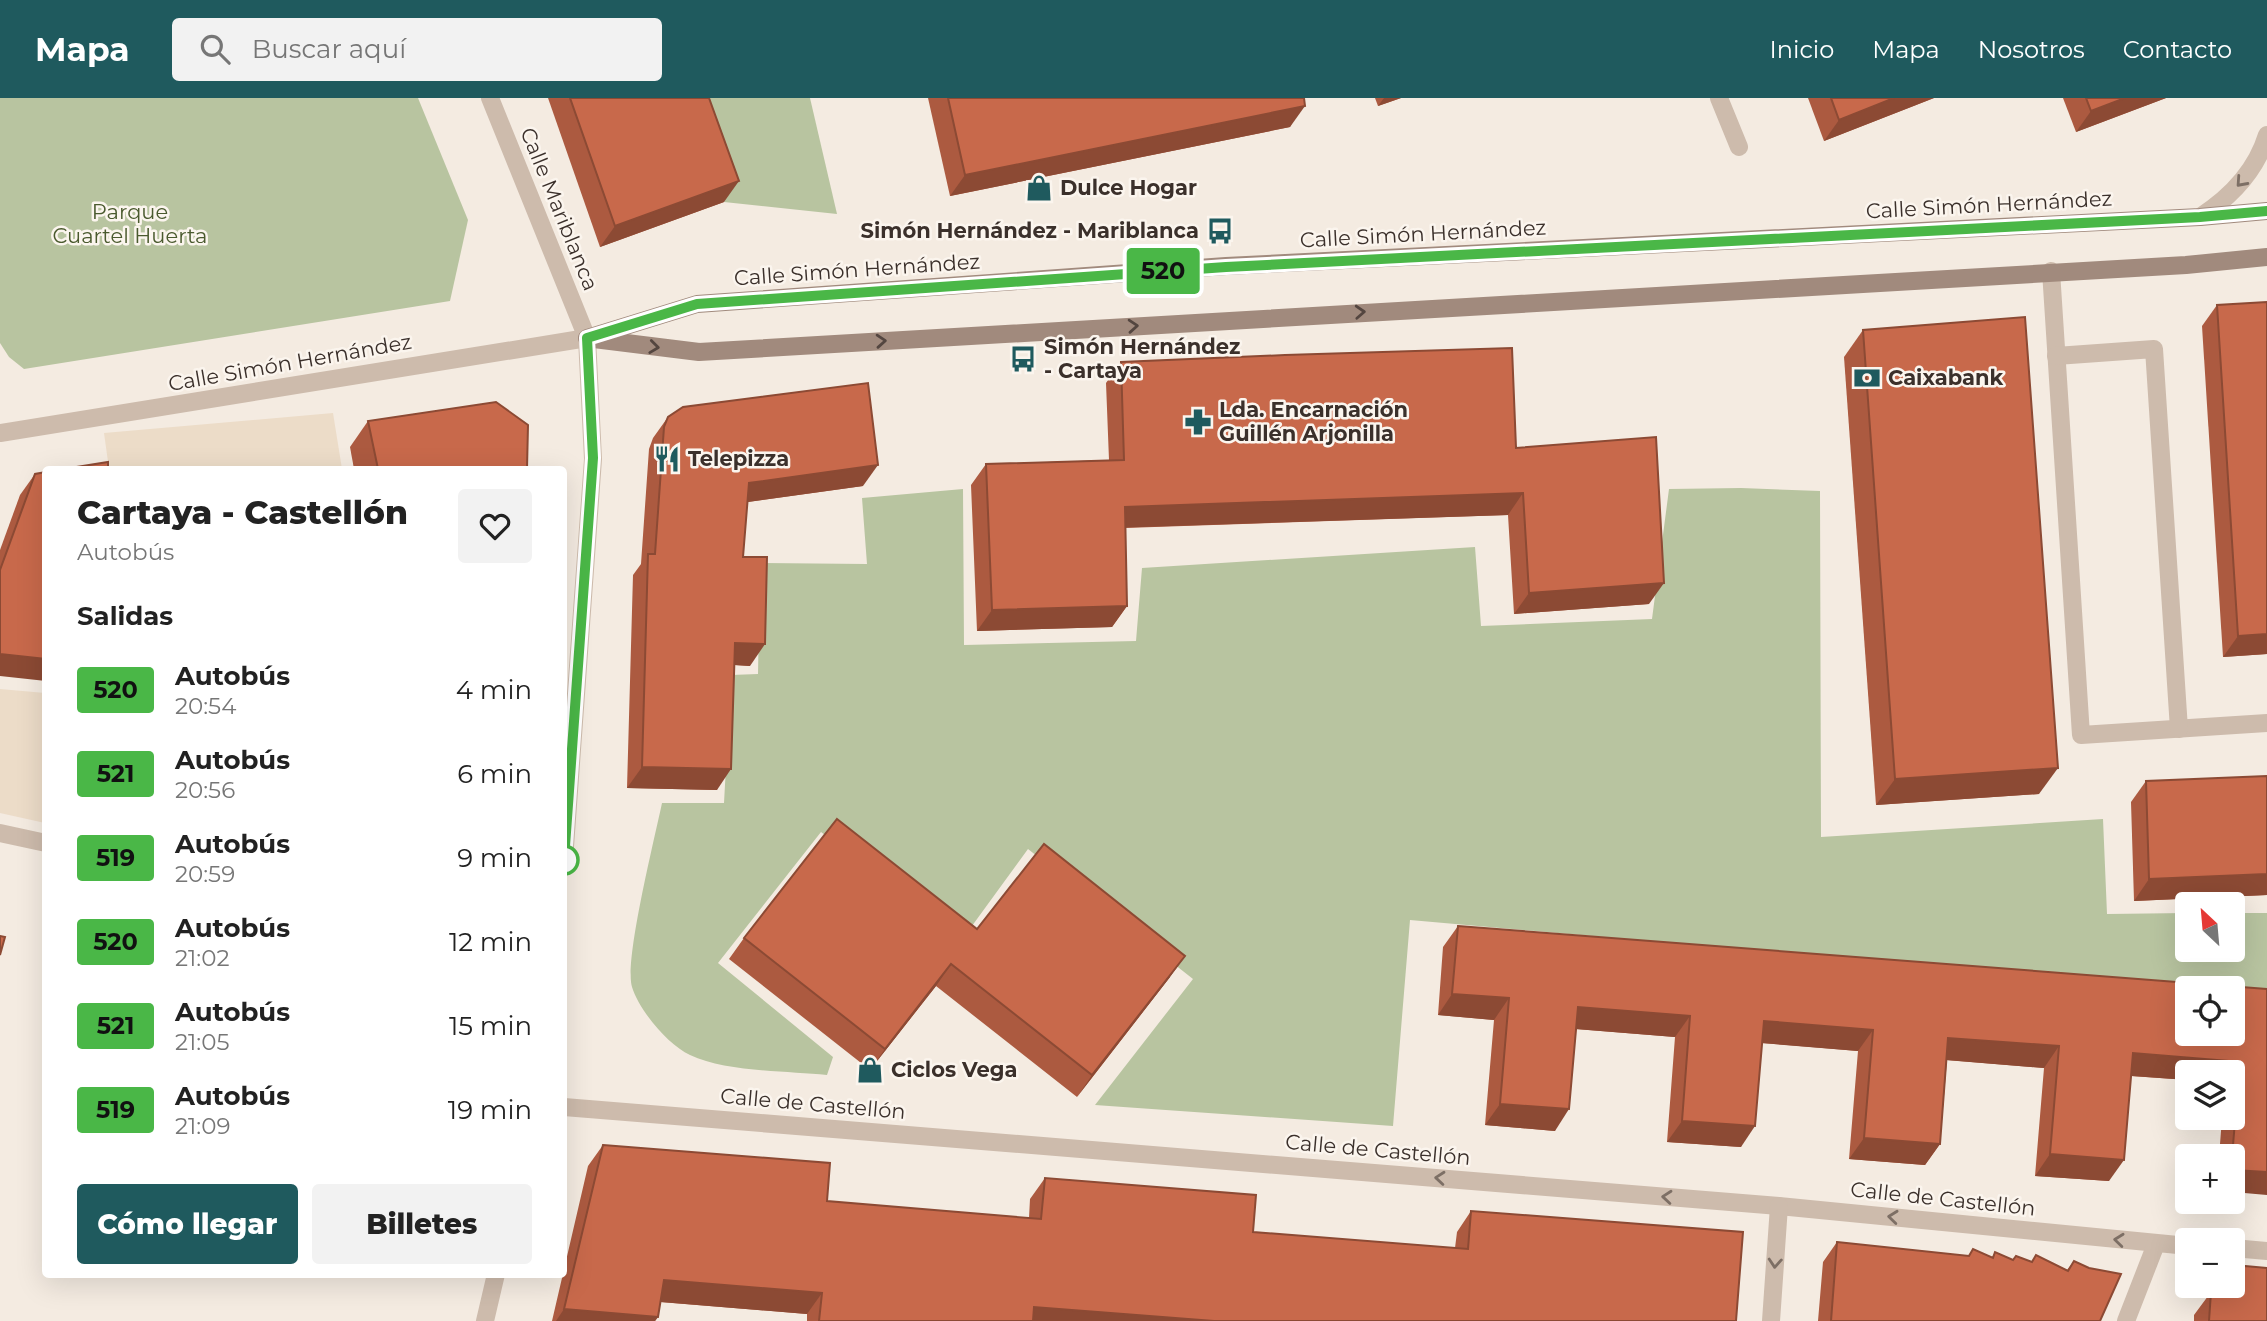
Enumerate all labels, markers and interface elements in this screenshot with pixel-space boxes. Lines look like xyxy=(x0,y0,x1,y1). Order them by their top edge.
search box xyxy=(172,18,662,81)
text: Mapa xyxy=(35,29,130,69)
icon: search xyxy=(196,30,234,68)
text: Buscar aquí xyxy=(252,33,406,65)
text: Inicio xyxy=(1769,35,1834,64)
text: Mapa xyxy=(1872,35,1940,64)
text: Nosotros xyxy=(1978,35,2085,64)
text: Contacto xyxy=(2123,35,2232,64)
street label: Calle Mariblanca xyxy=(515,124,604,294)
shop icon: Dulce Hogar xyxy=(1024,173,1054,203)
one-way arrow xyxy=(2237,174,2249,187)
place label: Dulce Hogar xyxy=(1060,175,1197,200)
street label: Calle Simón Hernández xyxy=(1865,186,2113,223)
park label: Parque Cuartel Huerta xyxy=(53,199,207,248)
street label: Calle Simón Hernández xyxy=(1299,215,1547,252)
bus stop icon: Simón Hernández - Mariblanca xyxy=(1205,216,1235,246)
place label: Simón Hernández - Mariblanca xyxy=(861,218,1199,243)
street label: Calle Simón Hernández xyxy=(733,248,981,291)
line badge: 520 xyxy=(1123,248,1203,294)
text: 520 xyxy=(1141,256,1185,285)
one-way arrow xyxy=(1355,304,1366,319)
one-way arrow xyxy=(1128,318,1139,333)
street label: Calle Simón Hernández xyxy=(166,329,414,396)
one-way arrow xyxy=(876,334,887,349)
place label: Simón Hernández - Cartaya xyxy=(1044,334,1240,383)
one-way arrow xyxy=(649,339,660,354)
bus stop icon: Simón Hernández - Cartaya xyxy=(1008,344,1038,374)
bank icon: Caixabank xyxy=(1852,363,1882,393)
place label: Caixabank xyxy=(1888,365,2003,390)
place label: Lda. Encarnación Guillén Arjonilla xyxy=(1219,397,1408,446)
pharmacy icon: Lda. Encarnación Guillén Arjonilla xyxy=(1183,407,1213,437)
restaurant icon: Telepizza xyxy=(652,444,682,474)
place label: Telepizza xyxy=(688,446,789,471)
button: heart xyxy=(458,489,532,563)
text: Cartaya - Castellón xyxy=(77,492,408,532)
text: Autobús xyxy=(77,538,174,566)
text: Salidas xyxy=(77,600,173,632)
text: Autobús xyxy=(175,660,290,692)
text: 4 min xyxy=(456,674,532,706)
text: 520 xyxy=(93,675,138,704)
text: 20:54 xyxy=(175,692,236,720)
text: Autobús xyxy=(175,744,290,776)
text: 6 min xyxy=(457,758,532,790)
text: 521 xyxy=(97,759,134,788)
text: 20:56 xyxy=(175,776,235,804)
text: Autobús xyxy=(175,828,290,860)
text: 9 min xyxy=(457,842,532,874)
text: 519 xyxy=(96,843,135,872)
unlabelled marker xyxy=(549,845,579,875)
text: 20:59 xyxy=(175,860,235,888)
north arrow xyxy=(2175,892,2245,962)
map controls xyxy=(2175,892,2245,1298)
text: Autobús xyxy=(175,912,290,944)
text: 12 min xyxy=(449,926,532,958)
text: 520 xyxy=(93,927,138,956)
text: 21:02 xyxy=(175,944,230,972)
button: locate xyxy=(2175,976,2245,1046)
text: Autobús xyxy=(175,996,290,1028)
text: 15 min xyxy=(449,1010,532,1042)
text: 521 xyxy=(97,1011,134,1040)
text: 21:05 xyxy=(175,1028,230,1056)
shop icon: Ciclos Vega xyxy=(855,1055,885,1085)
place label: Ciclos Vega xyxy=(891,1057,1017,1082)
button: layers xyxy=(2175,1060,2245,1130)
text: Autobús xyxy=(175,1080,290,1112)
street label: Calle de Castellón xyxy=(719,1083,907,1124)
text: 19 min xyxy=(448,1094,532,1126)
text: 519 xyxy=(96,1095,135,1124)
text: 21:09 xyxy=(175,1112,230,1140)
street label: Calle de Castellón xyxy=(1284,1129,1472,1170)
button: + xyxy=(2175,1144,2245,1214)
one-way arrow xyxy=(1434,1171,1445,1186)
street label: Calle de Castellón xyxy=(1849,1176,2037,1221)
button: Cómo llegar xyxy=(77,1184,298,1264)
button: Billetes xyxy=(312,1184,532,1264)
one-way arrow xyxy=(1661,1190,1672,1205)
one-way arrow xyxy=(1887,1210,1899,1225)
button: − xyxy=(2175,1228,2245,1298)
one-way arrow xyxy=(2114,1233,2125,1248)
one-way arrow xyxy=(1768,1258,1783,1269)

